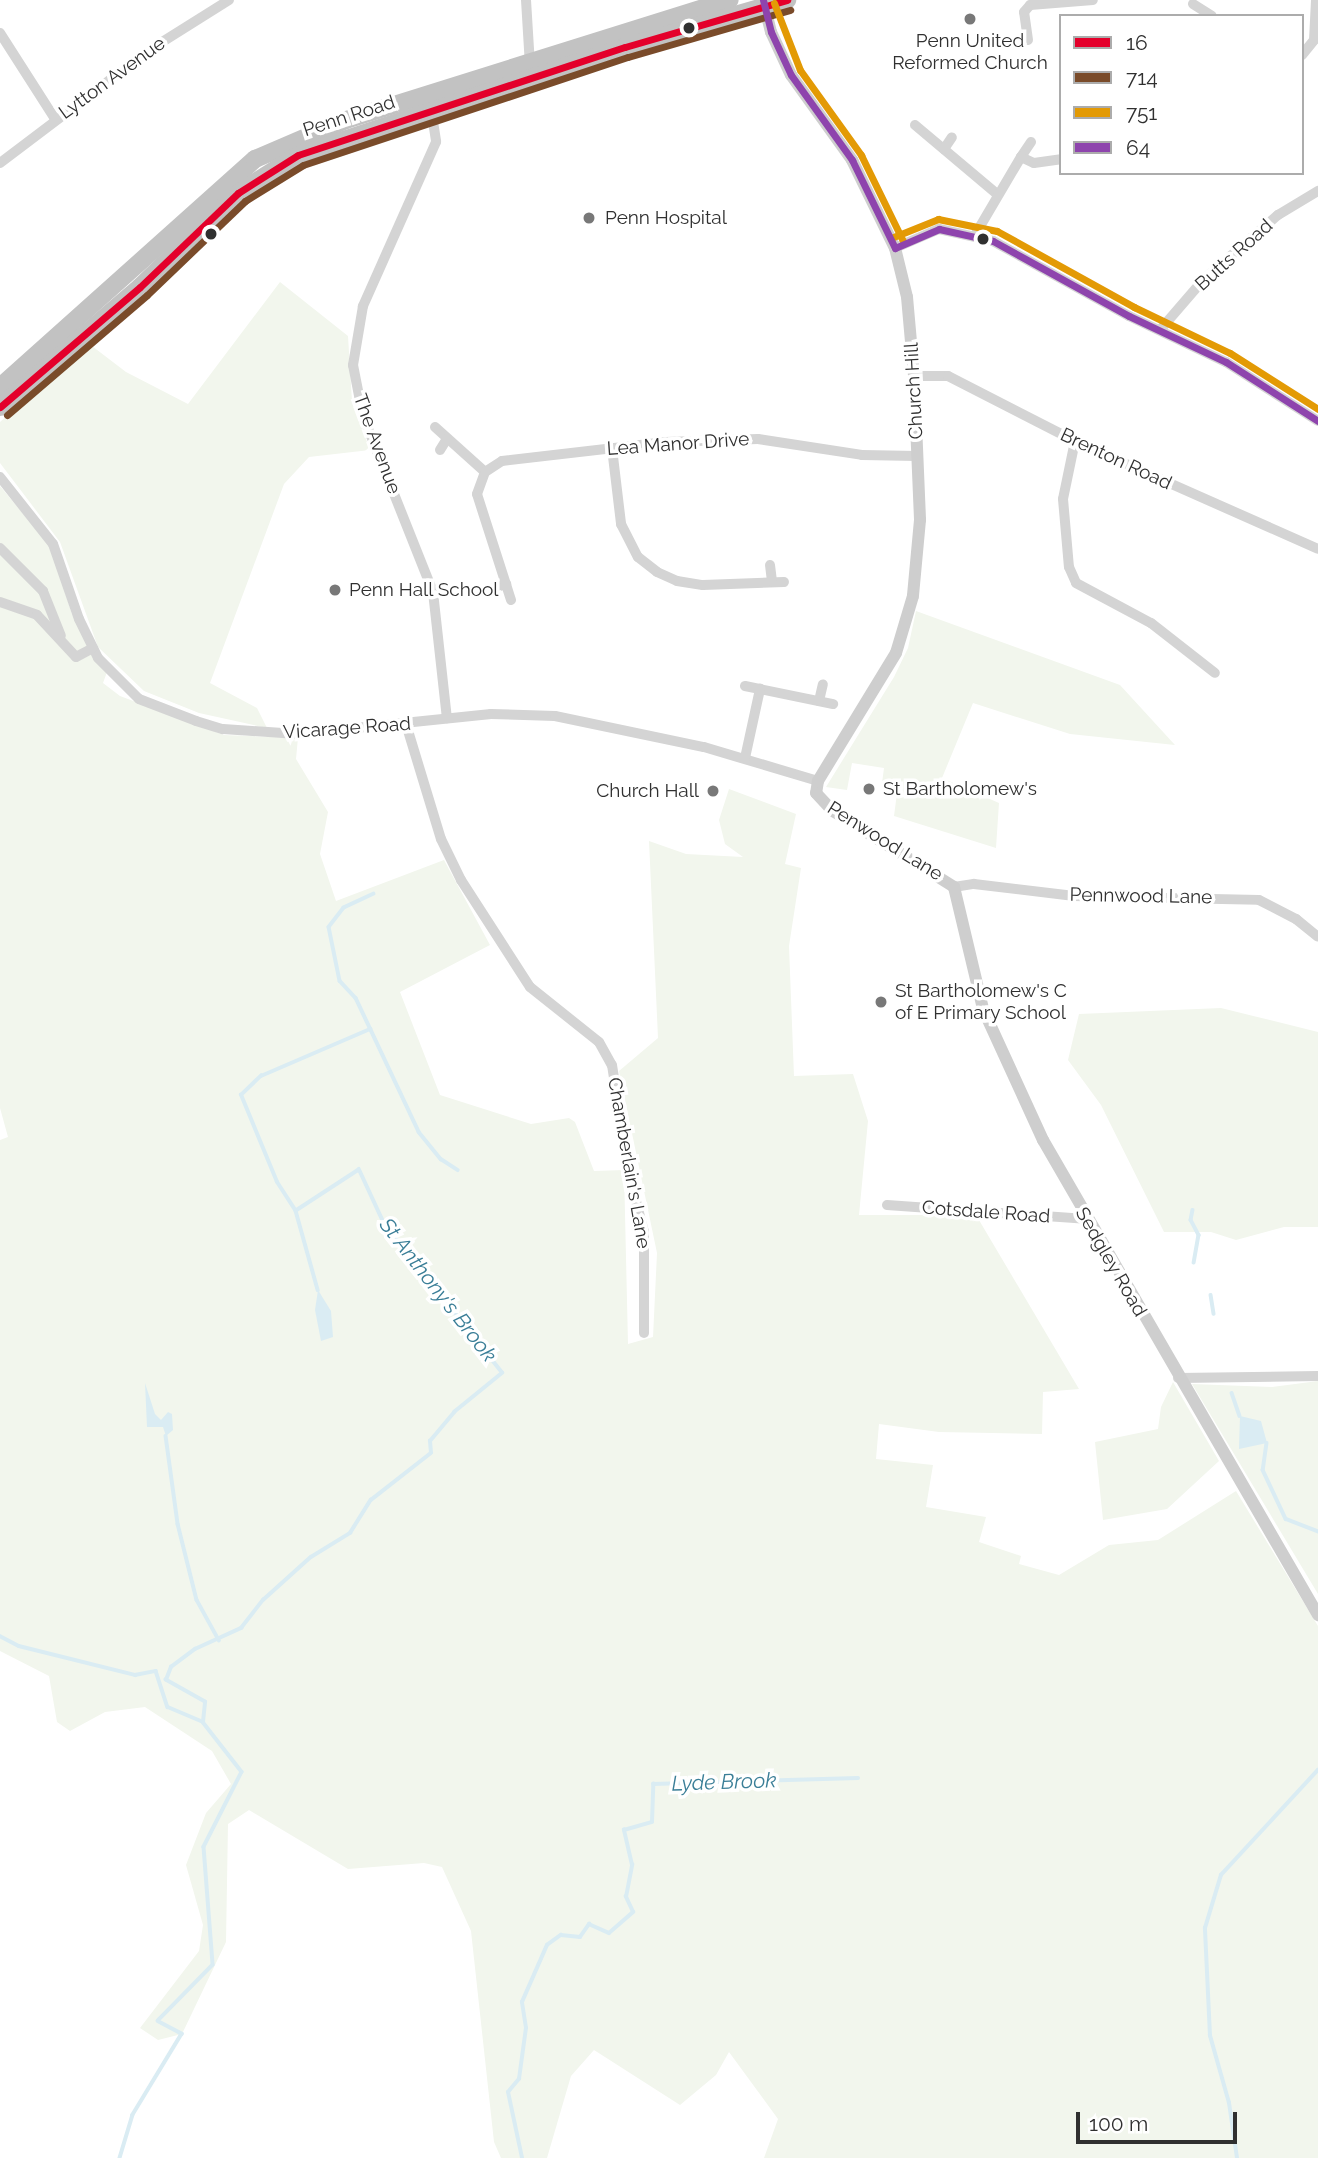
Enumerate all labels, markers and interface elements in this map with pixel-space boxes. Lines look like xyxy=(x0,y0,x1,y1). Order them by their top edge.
marker: Penn United Reformed Church xyxy=(962,11,978,27)
legend xyxy=(1059,14,1304,175)
unlabelled marker xyxy=(682,21,696,35)
place label: Penn United Reformed Church xyxy=(892,30,1048,74)
text: 16 xyxy=(1126,30,1148,55)
street label: Lytton Avenue xyxy=(54,32,170,124)
text: 714 xyxy=(1126,65,1158,90)
street label: Penn Road xyxy=(300,90,398,142)
text: 751 xyxy=(1126,100,1157,125)
text: 64 xyxy=(1126,135,1150,160)
place label: Penn Hospital xyxy=(605,207,727,229)
marker: Penn Hospital xyxy=(579,208,599,228)
street label: Butts Road xyxy=(1191,214,1277,296)
unlabelled marker xyxy=(204,227,218,241)
unlabelled marker xyxy=(976,232,990,246)
street label: Church Hill xyxy=(900,342,928,440)
street label: The Avenue xyxy=(348,391,406,497)
street label: Brenton Road xyxy=(1057,423,1175,495)
street label: Lea Manor Drive xyxy=(606,428,750,460)
place label: Penn Hall School xyxy=(349,579,499,601)
marker: Penn Hall School xyxy=(327,582,343,598)
street label: Vicarage Road xyxy=(282,712,412,744)
place label: St Bartholomew's xyxy=(883,778,1037,800)
place label: Church Hall xyxy=(596,780,699,802)
marker: St Bartholomew's xyxy=(861,781,877,797)
marker: Church Hall xyxy=(705,783,721,799)
street label: Penwood Lane xyxy=(823,796,947,886)
street label: Pennwood Lane xyxy=(1069,883,1213,909)
place label: St Bartholomew's C of E Primary School xyxy=(895,980,1067,1024)
marker: St Bartholomew's C of E Primary School xyxy=(873,994,889,1010)
street label: Chamberlain's Lane xyxy=(603,1076,655,1250)
street label: Cotsdale Road xyxy=(921,1196,1051,1228)
street label: Sedgley Road xyxy=(1070,1203,1152,1321)
water label: St Anthony's Brook xyxy=(374,1213,502,1367)
water label: Lyde Brook xyxy=(671,1768,777,1796)
scale bar xyxy=(1080,2098,1241,2142)
text: 100 m xyxy=(1089,2111,1148,2136)

